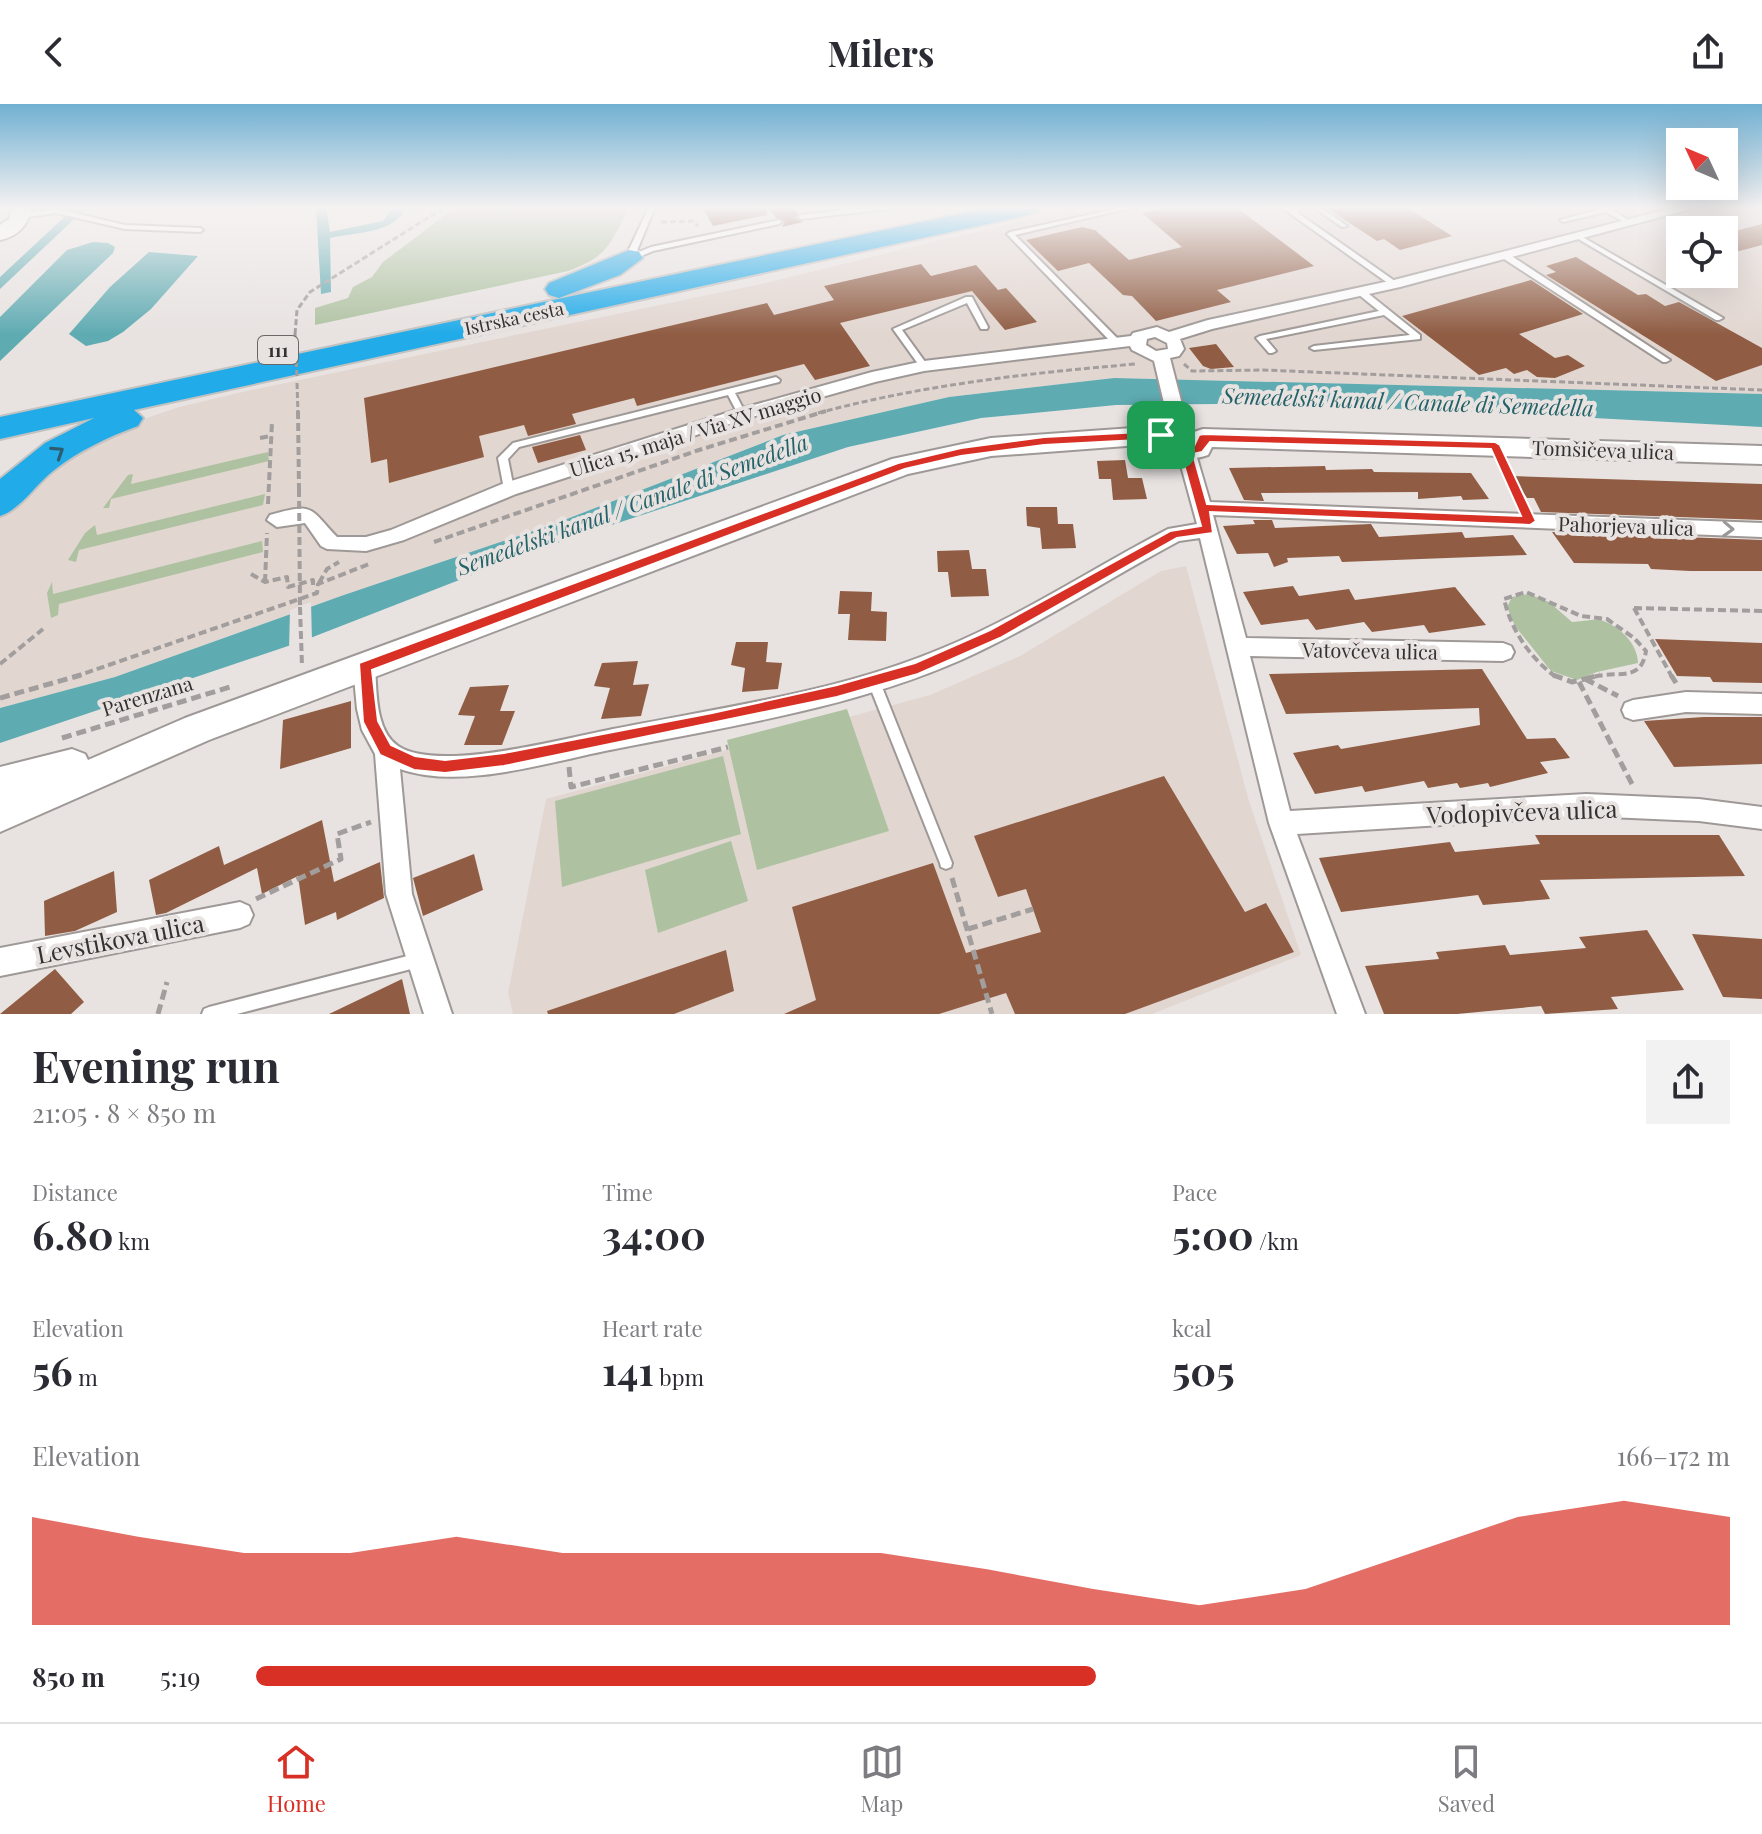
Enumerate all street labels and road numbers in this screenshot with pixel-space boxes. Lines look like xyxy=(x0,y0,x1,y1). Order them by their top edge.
street label: Istrska cesta xyxy=(462,296,566,340)
road number: 111 xyxy=(258,336,298,364)
street label: Ulica 15. maja / Via XV maggio xyxy=(566,380,824,482)
street label: Tomšičeva ulica xyxy=(1532,433,1675,465)
street label: Pahorjeva ulica xyxy=(1558,509,1694,541)
street label: Vatovčeva ulica xyxy=(1301,635,1438,665)
street label: Parenzana xyxy=(98,668,196,722)
street label: Vodopivčeva ulica xyxy=(1425,792,1618,830)
street label: Levstikova ulica xyxy=(33,906,207,970)

